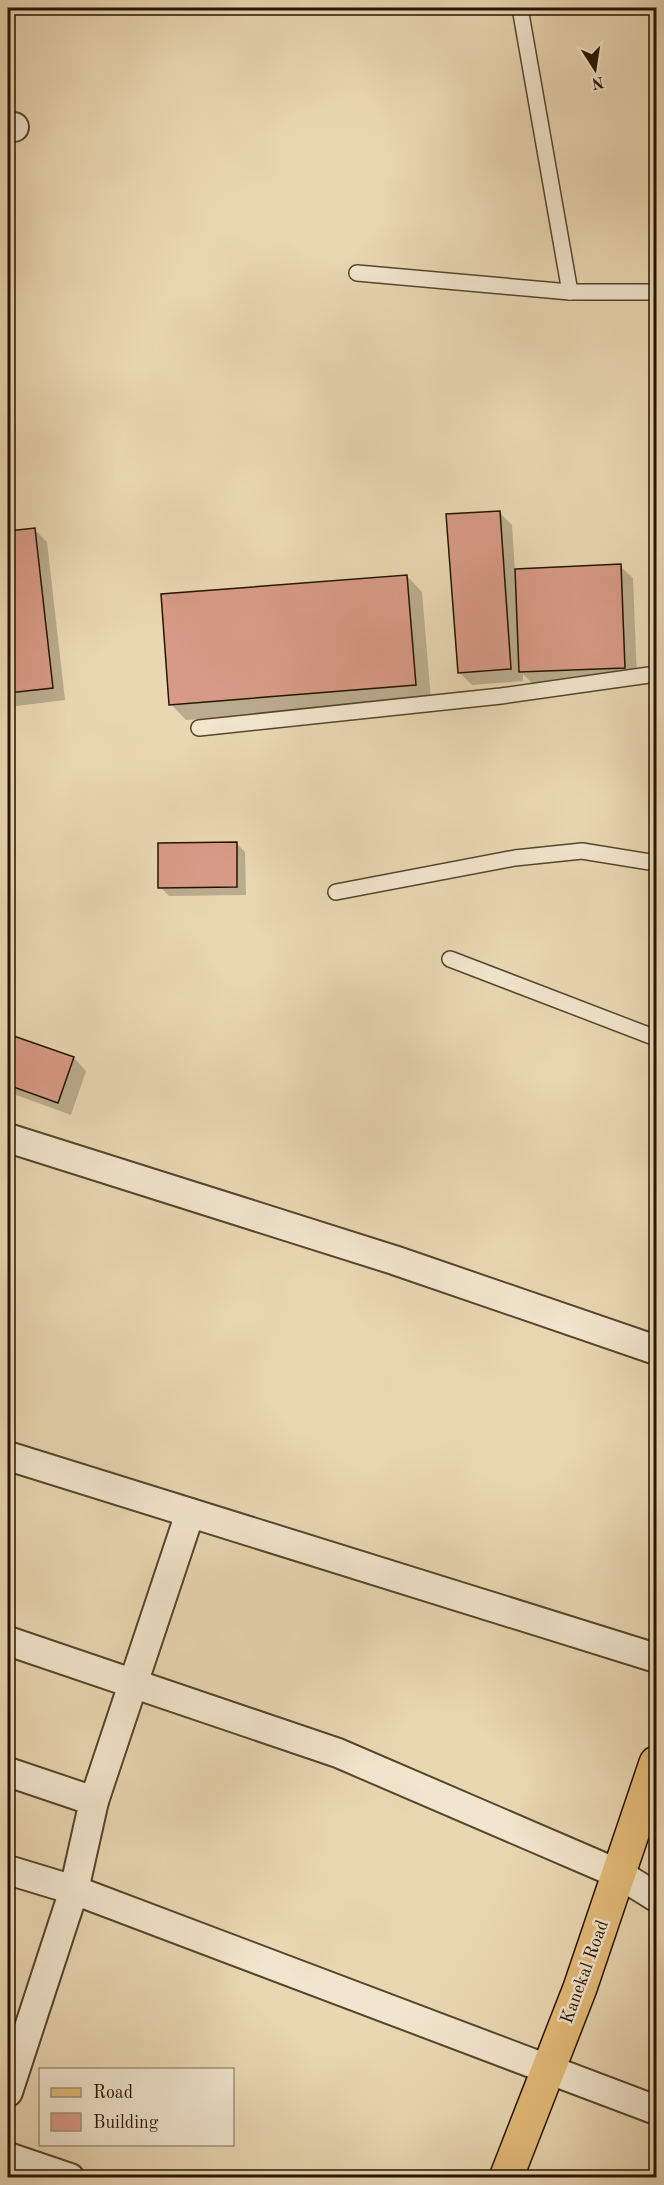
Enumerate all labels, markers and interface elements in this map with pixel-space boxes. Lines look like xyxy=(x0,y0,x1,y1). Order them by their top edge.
north arrow xyxy=(565,39,625,99)
text: N xyxy=(589,73,605,91)
street label: Kanekal Road xyxy=(558,1918,612,2026)
legend xyxy=(39,2068,234,2146)
text: Road xyxy=(93,2084,133,2102)
text: Building xyxy=(93,2114,159,2132)

